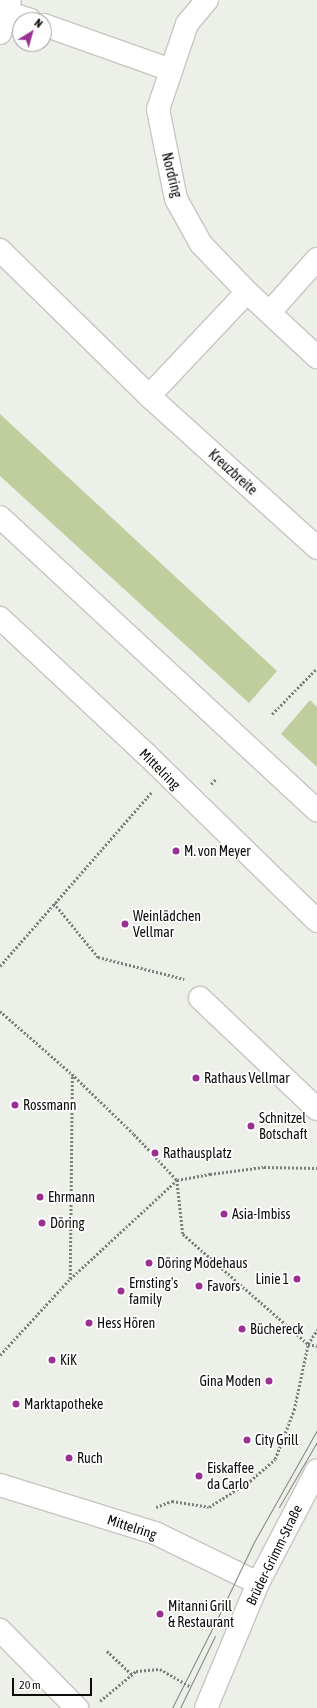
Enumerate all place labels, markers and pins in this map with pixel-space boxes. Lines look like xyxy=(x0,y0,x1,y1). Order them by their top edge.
place label: M. von Meyer xyxy=(184,843,250,859)
marker: M. von Meyer xyxy=(171,846,181,856)
place label: Weinlädchen Vellmar xyxy=(133,908,201,940)
marker: Weinlädchen Vellmar xyxy=(120,919,130,929)
place label: Rathaus Vellmar xyxy=(204,1070,289,1086)
marker: Rathaus Vellmar xyxy=(191,1073,201,1083)
place label: Rossmann xyxy=(23,1097,77,1113)
marker: Rossmann xyxy=(10,1100,20,1110)
place label: Schnitzel Botschaft xyxy=(259,1110,308,1142)
marker: Schnitzel Botschaft xyxy=(246,1121,256,1131)
place label: Rathausplatz xyxy=(163,1145,231,1161)
marker: Rathausplatz xyxy=(150,1148,160,1158)
place label: Ehrmann xyxy=(48,1189,95,1205)
marker: Ehrmann xyxy=(35,1192,45,1202)
place label: Asia-Imbiss xyxy=(232,1206,290,1222)
marker: Asia-Imbiss xyxy=(219,1209,229,1219)
place label: Döring xyxy=(50,1215,85,1231)
marker: Döring xyxy=(37,1218,47,1228)
place label: Döring Modehaus xyxy=(157,1255,247,1271)
marker: Döring Modehaus xyxy=(144,1258,154,1268)
place label: Linie 1 xyxy=(255,1271,289,1287)
marker: Linie 1 xyxy=(292,1274,302,1284)
place label: Ernsting's family xyxy=(129,1275,178,1308)
place label: Favors xyxy=(207,1278,240,1294)
marker: Favors xyxy=(194,1281,204,1291)
marker: Ernsting's family xyxy=(116,1286,126,1296)
place label: Hess Hören xyxy=(97,1315,155,1331)
marker: Hess Hören xyxy=(84,1318,94,1328)
place label: Büchereck xyxy=(250,1321,303,1337)
marker: Büchereck xyxy=(237,1324,247,1334)
place label: KiK xyxy=(60,1352,77,1368)
marker: KiK xyxy=(47,1355,57,1365)
place label: Gina Moden xyxy=(199,1373,261,1389)
marker: Gina Moden xyxy=(264,1376,274,1386)
place label: Marktapotheke xyxy=(24,1396,103,1412)
marker: Marktapotheke xyxy=(11,1399,21,1409)
place label: City Grill xyxy=(255,1432,298,1448)
marker: City Grill xyxy=(242,1435,252,1445)
place label: Ruch xyxy=(77,1450,103,1466)
marker: Ruch xyxy=(64,1453,74,1463)
place label: Eiskaffee da Carlo xyxy=(207,1460,254,1492)
marker: Eiskaffee da Carlo xyxy=(194,1471,204,1481)
place label: Mitanni Grill & Restaurant xyxy=(168,1598,234,1630)
marker: Mitanni Grill & Restaurant xyxy=(155,1609,165,1619)

